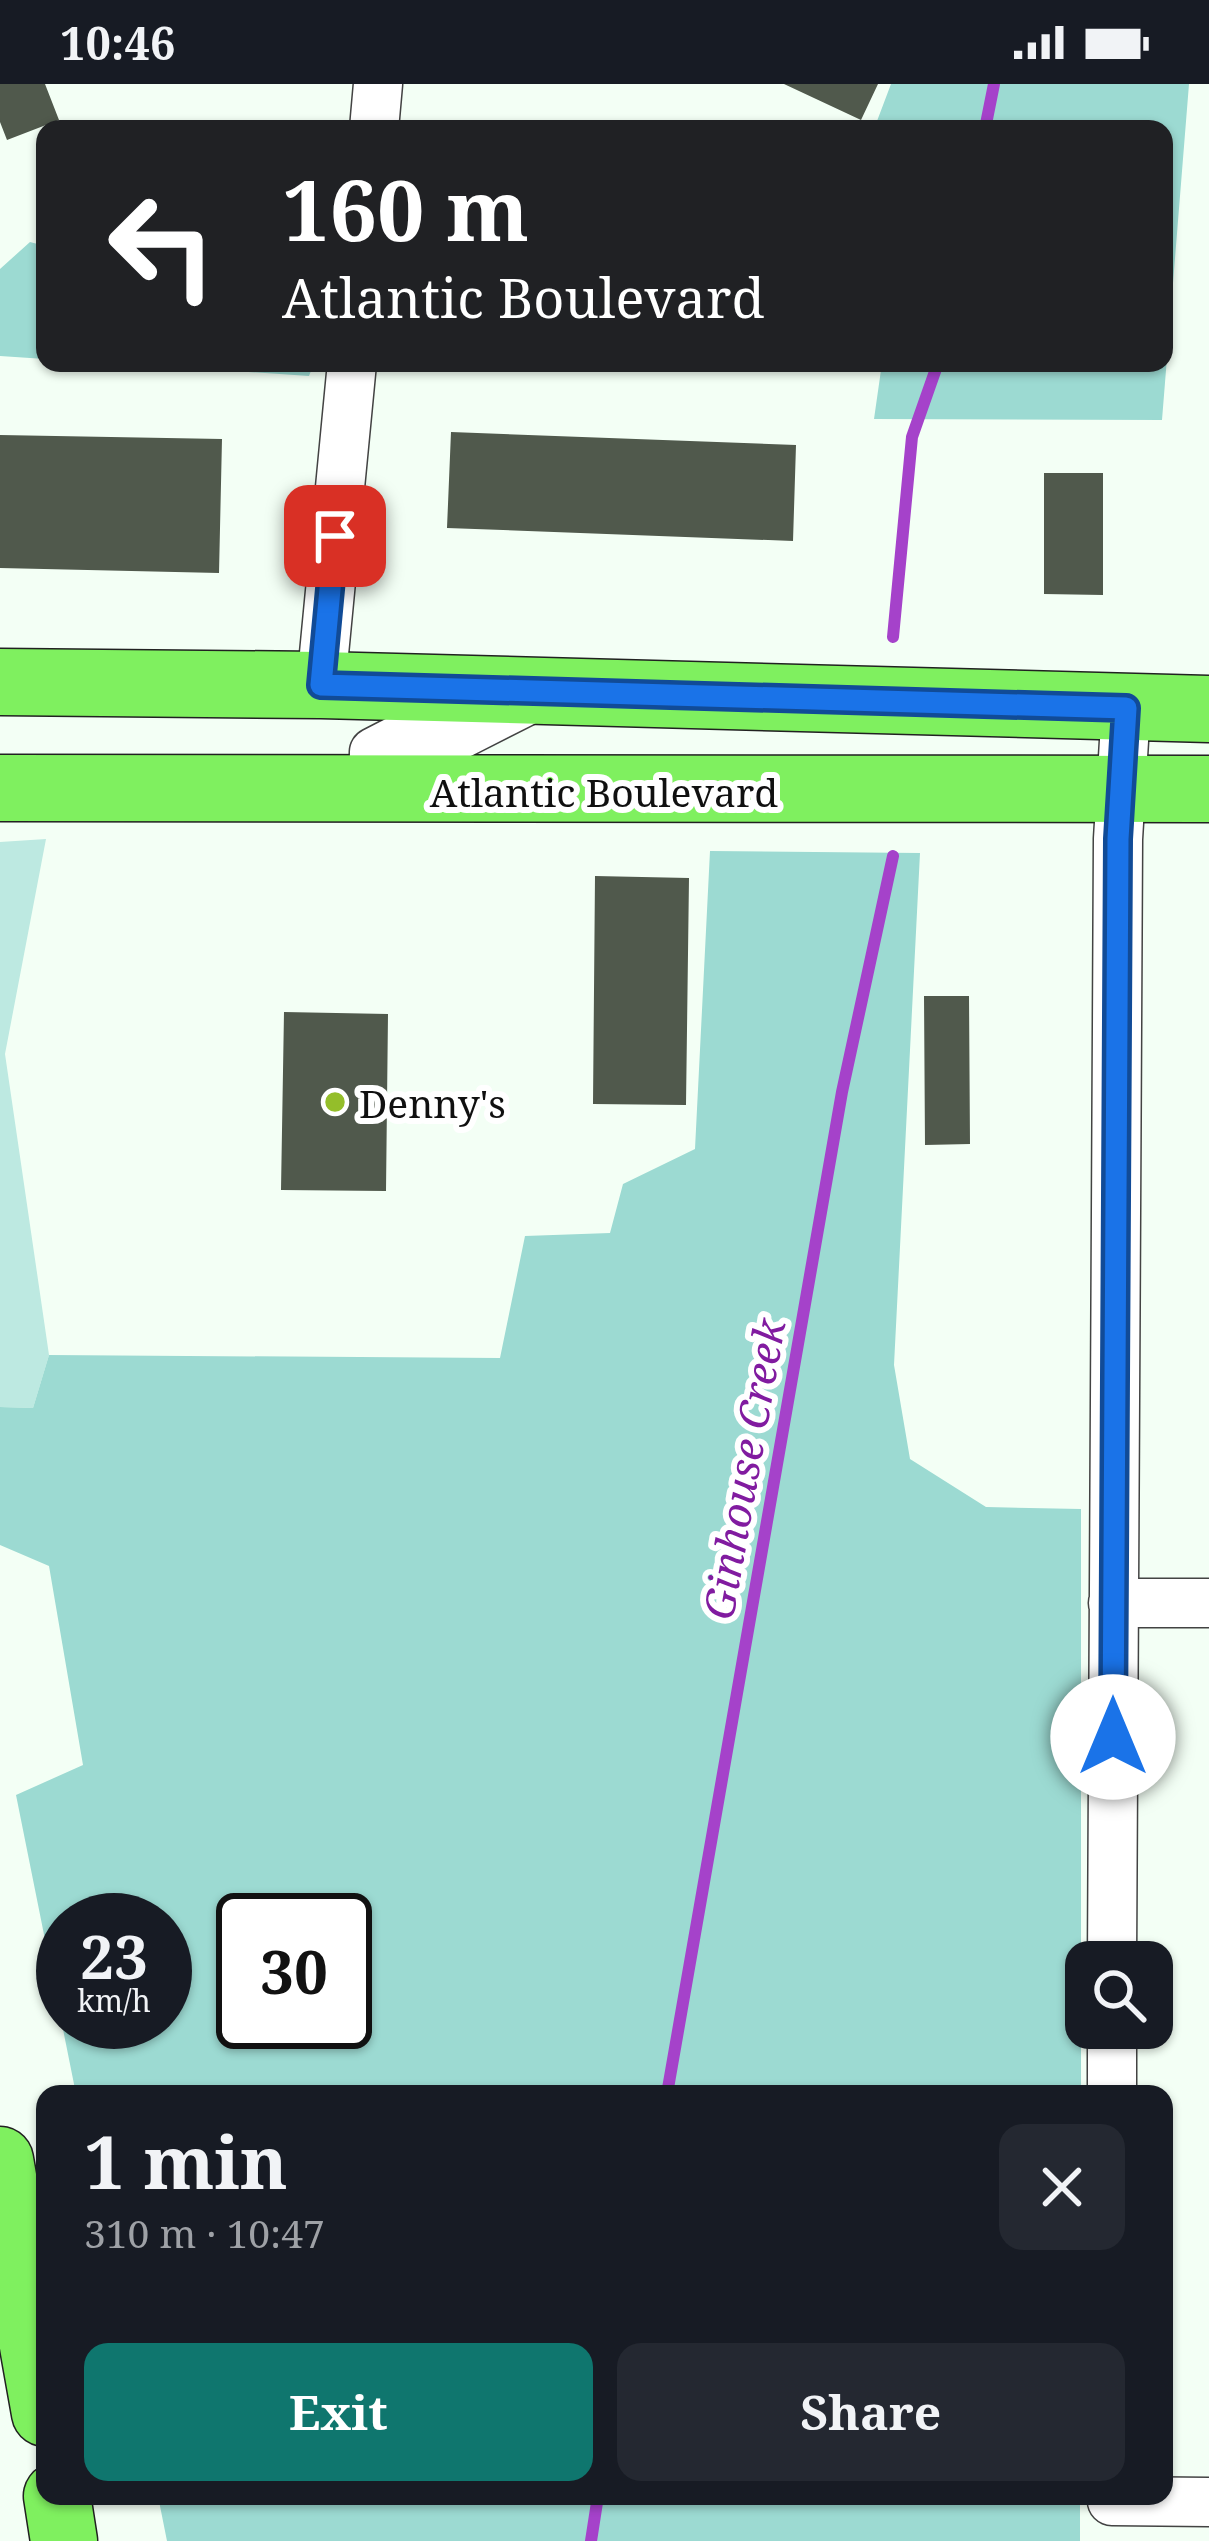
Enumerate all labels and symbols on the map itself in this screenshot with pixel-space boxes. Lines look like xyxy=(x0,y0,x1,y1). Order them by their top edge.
pin xyxy=(284,485,386,587)
street label: Atlantic Boulevard xyxy=(430,765,778,818)
place label: Denny's xyxy=(359,1076,506,1129)
marker: Denny's xyxy=(322,1089,348,1115)
water label: Ginhouse Creek xyxy=(689,1312,798,1624)
position arrow xyxy=(1050,1674,1176,1800)
speed limit sign: 30 xyxy=(216,1893,372,2049)

